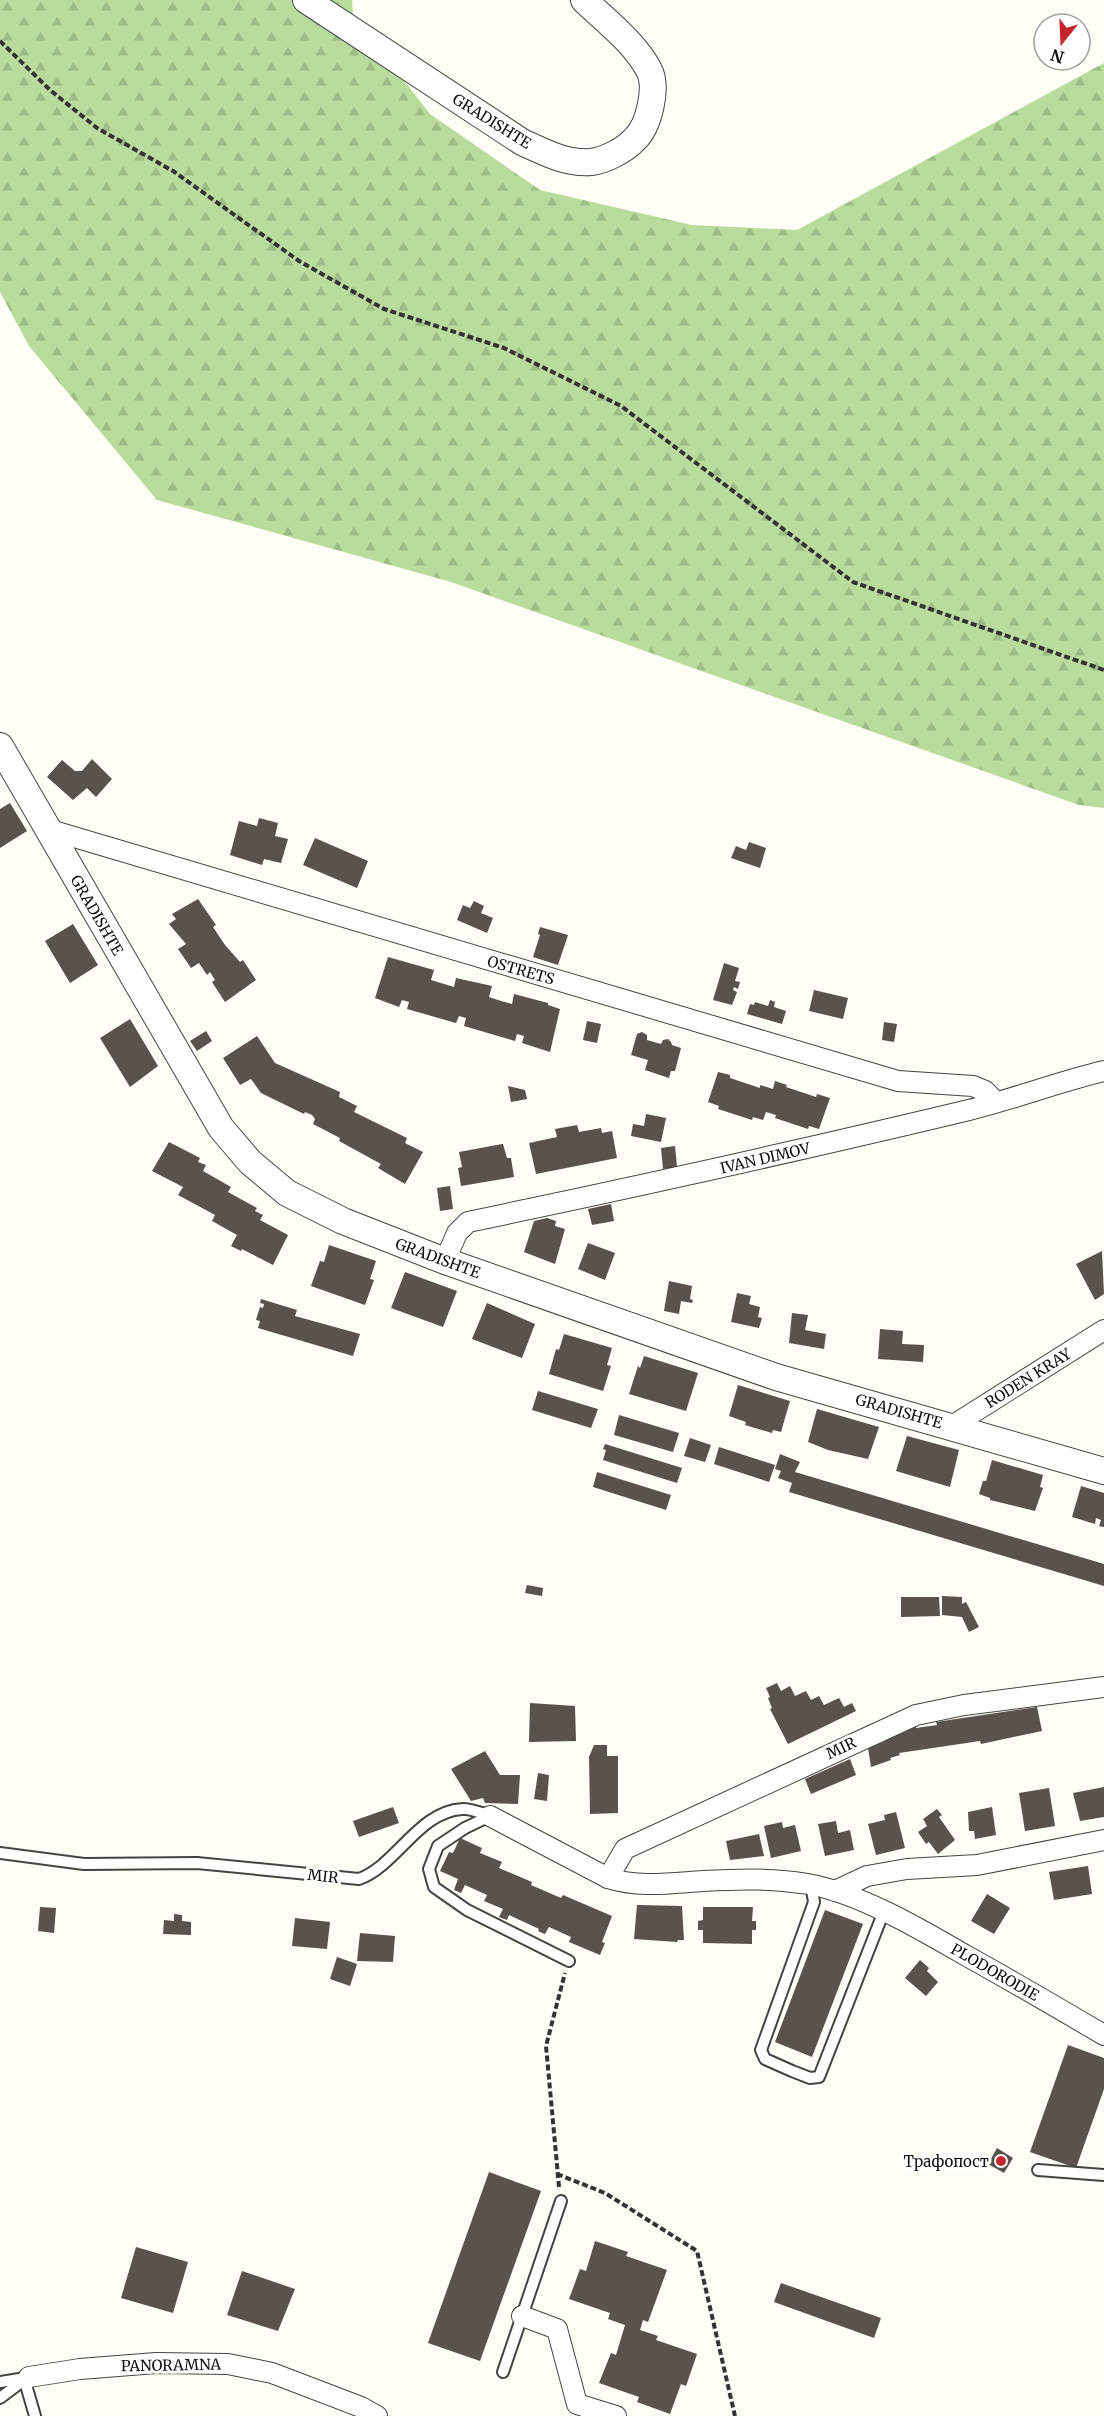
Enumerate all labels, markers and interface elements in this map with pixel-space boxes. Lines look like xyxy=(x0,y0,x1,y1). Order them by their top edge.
north arrow xyxy=(1032,12,1092,72)
text: N xyxy=(1048,45,1066,68)
street label: GRADISHTE xyxy=(449,89,535,153)
street label: GRADISHTE xyxy=(66,872,128,959)
street label: OSTRETS xyxy=(485,951,557,989)
street label: IVAN DIMOV xyxy=(718,1138,813,1178)
street label: GRADISHTE xyxy=(393,1234,484,1282)
street label: RODEN KRAY xyxy=(982,1344,1075,1412)
street label: GRADISHTE xyxy=(853,1390,945,1433)
street label: MIR xyxy=(823,1733,860,1763)
street label: MIR xyxy=(307,1865,340,1887)
street label: PLODORODIE xyxy=(948,1939,1043,2005)
place label: Трафопост xyxy=(903,2152,989,2171)
marker: Трафопост xyxy=(994,2154,1008,2168)
street label: PANORAMNA xyxy=(121,2355,222,2375)

